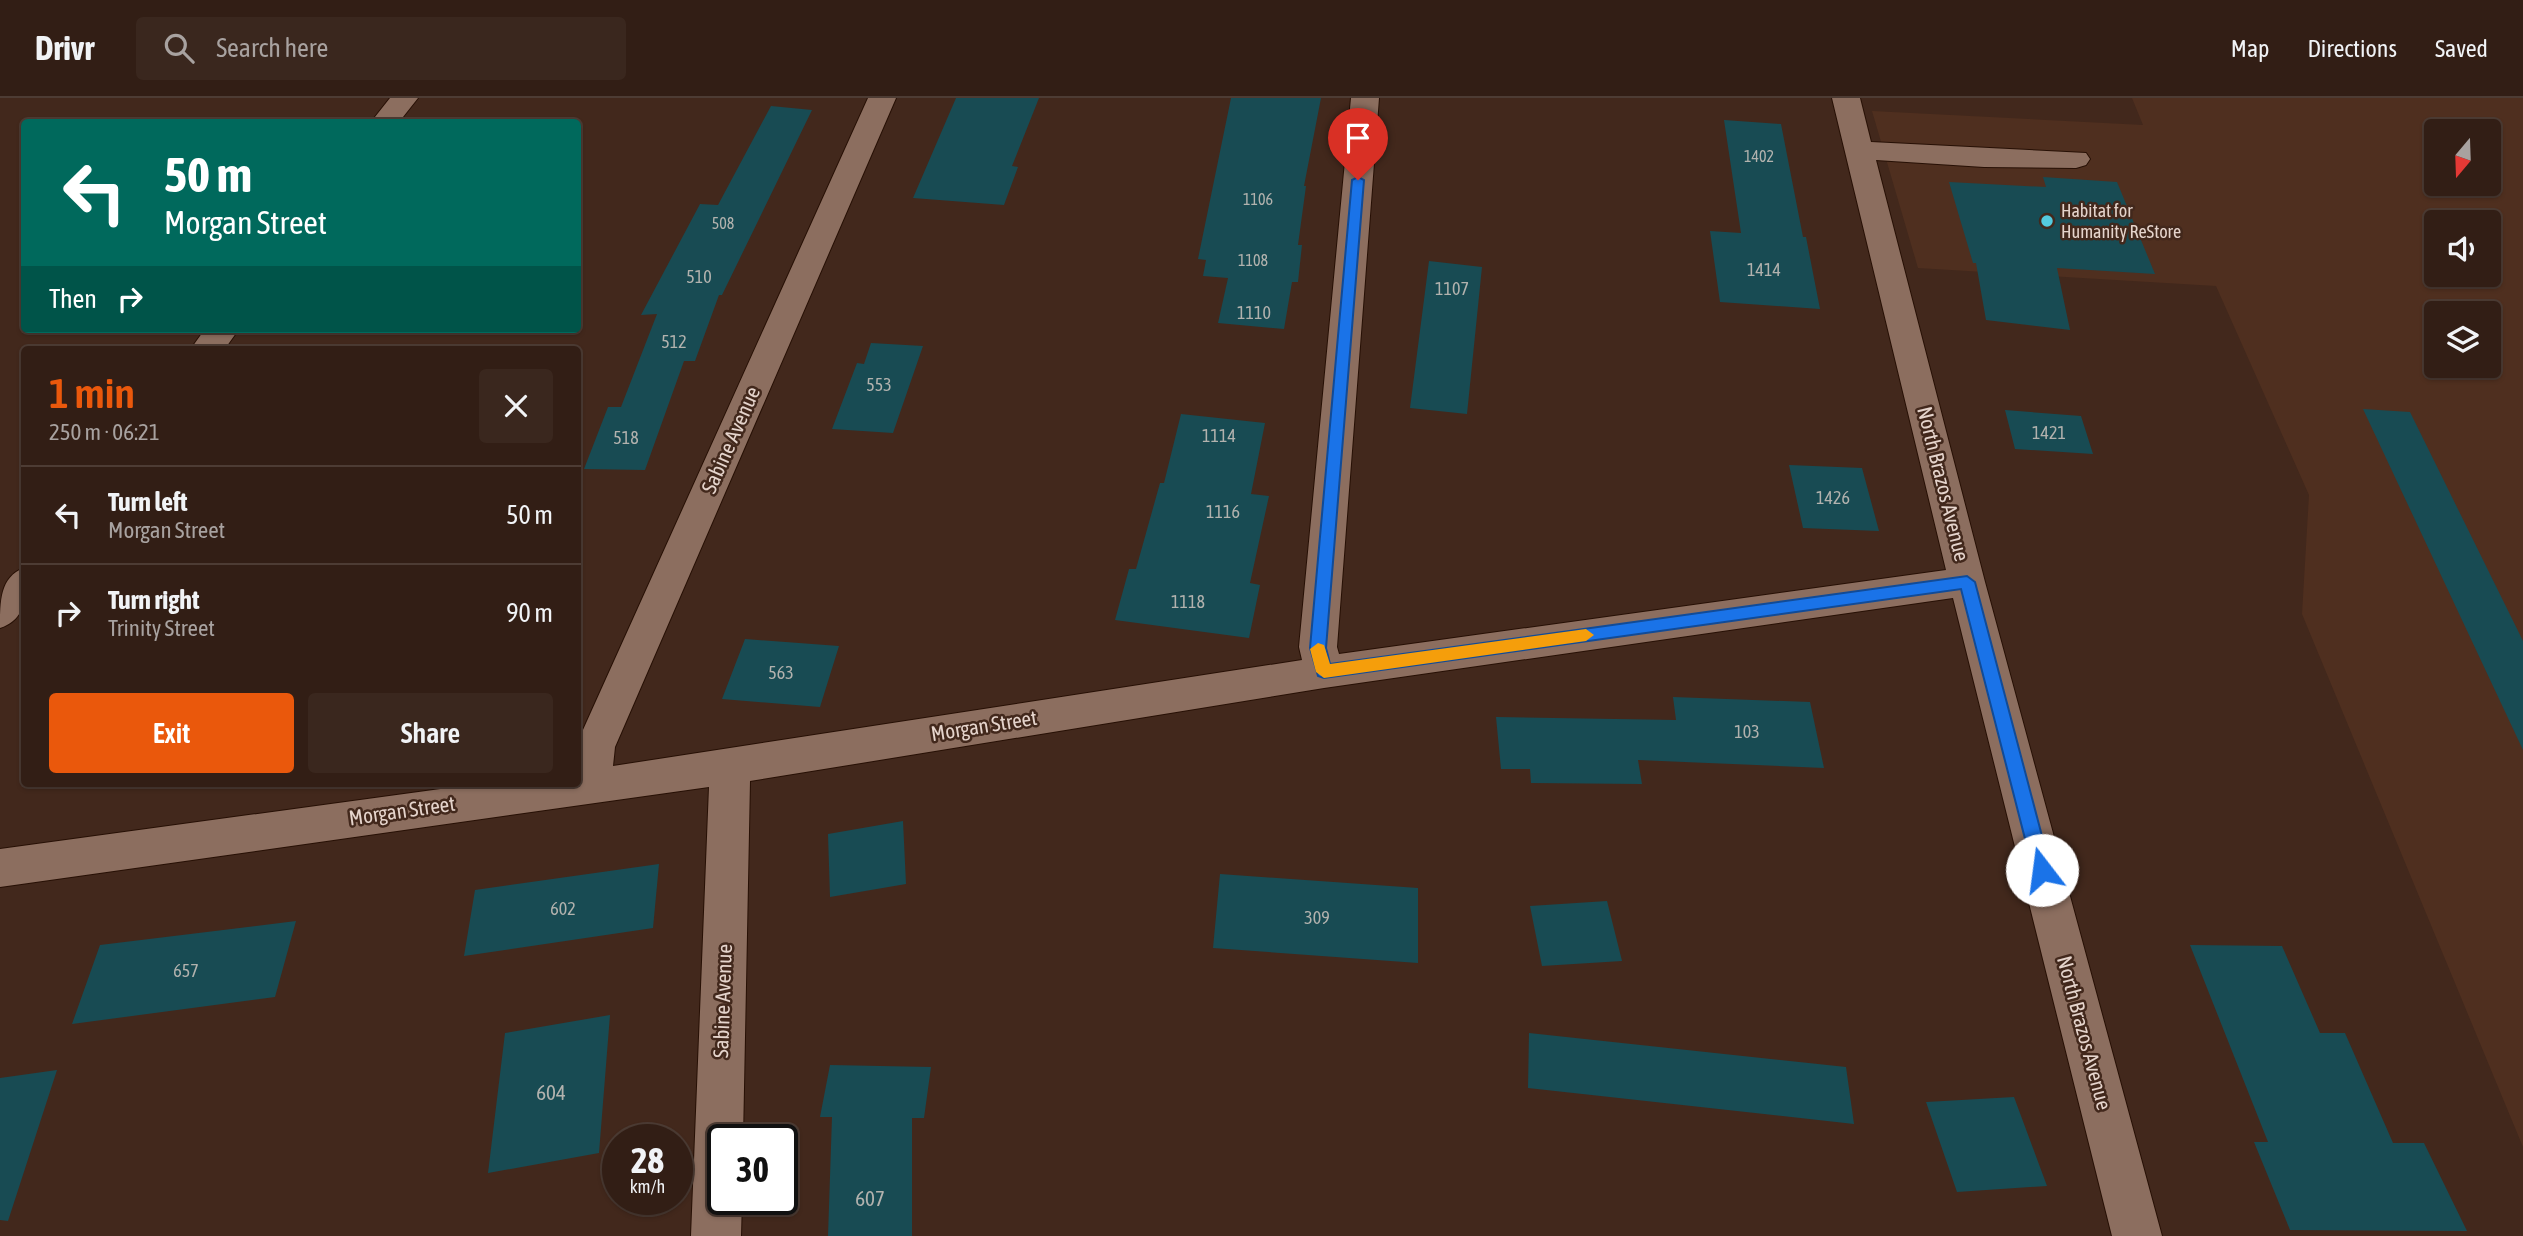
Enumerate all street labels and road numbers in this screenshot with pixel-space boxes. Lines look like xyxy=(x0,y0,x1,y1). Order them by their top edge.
street label: Sabine Avenue xyxy=(696,383,764,497)
street label: North Brazos Avenue xyxy=(1913,404,1975,564)
street label: Morgan Street xyxy=(929,705,1039,745)
street label: Morgan Street xyxy=(347,791,457,829)
street label: Sabine Avenue xyxy=(708,944,736,1058)
street label: North Brazos Avenue xyxy=(2053,953,2117,1112)

